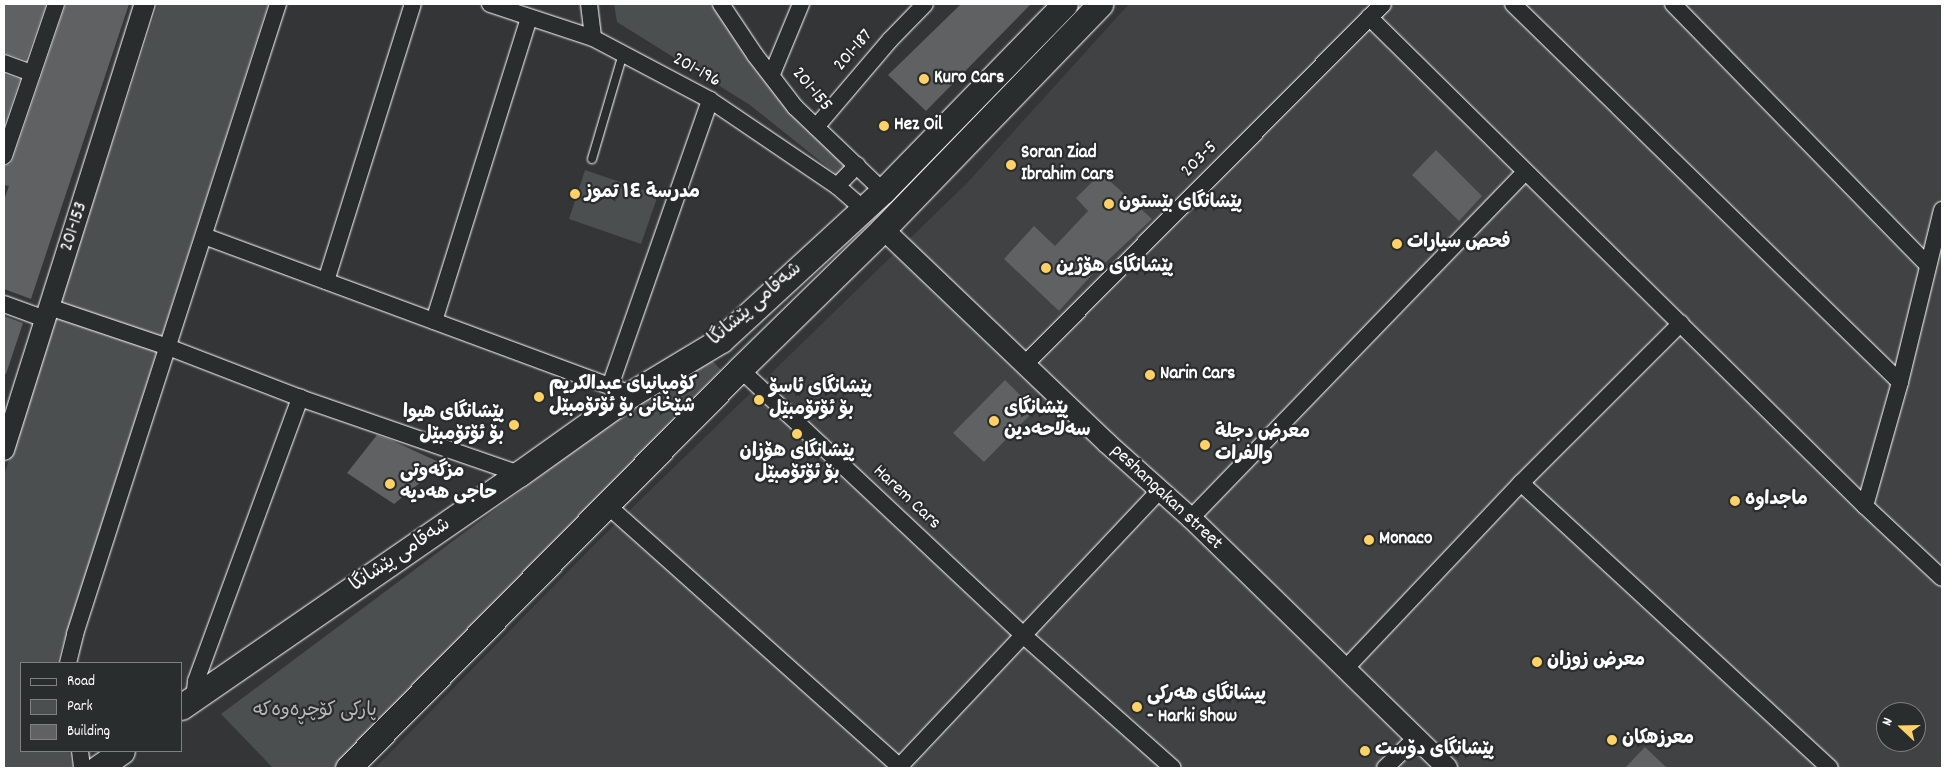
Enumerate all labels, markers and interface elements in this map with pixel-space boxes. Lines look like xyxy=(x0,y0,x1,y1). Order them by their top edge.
street label: 201-187 xyxy=(830,25,878,77)
street label: 201-196 xyxy=(668,49,724,93)
street label: 201-155 xyxy=(786,63,836,117)
place label: Kuro Cars xyxy=(934,68,1004,90)
marker: Kuro Cars xyxy=(918,73,930,85)
place label: Hez Oil xyxy=(894,115,943,137)
marker: Hez Oil xyxy=(878,120,890,132)
street label: 203-5 xyxy=(1177,137,1223,183)
place label: Soran Ziad Ibrahim Cars xyxy=(1021,143,1114,187)
marker: Soran Ziad Ibrahim Cars xyxy=(1005,159,1017,171)
place label: مدرسة ١٤ تموز xyxy=(585,183,700,205)
marker: مدرسة ١٤ تموز xyxy=(569,188,581,200)
place label: پێشانگای بێستون xyxy=(1119,193,1242,215)
marker: پێشانگای بێستون xyxy=(1103,198,1115,210)
street label: 201-153 xyxy=(56,199,94,255)
place label: فحص سيارات xyxy=(1407,233,1511,255)
marker: فحص سيارات xyxy=(1391,238,1403,250)
place label: پێشانگای هۆژین xyxy=(1056,257,1173,279)
street label: شەقامی پێشانگا xyxy=(705,258,807,352)
marker: پێشانگای هۆژین xyxy=(1040,262,1052,274)
place label: Narin Cars xyxy=(1160,364,1235,386)
marker: Narin Cars xyxy=(1144,369,1156,381)
place label: کۆمپانیای عبدالكريم شێخانی بۆ ئۆتۆمبێل xyxy=(549,375,697,419)
place label: پێشانگای ئاسۆ بۆ ئۆتۆمبێل xyxy=(769,378,872,422)
marker: کۆمپانیای عبدالكريم شێخانی بۆ ئۆتۆمبێل xyxy=(533,391,545,403)
marker: پێشانگای ئاسۆ بۆ ئۆتۆمبێل xyxy=(753,394,765,406)
place label: پێشانگای سەلاحەدین xyxy=(1004,399,1091,443)
place label: پێشانگای هیوا بۆ ئۆتۆمبێل xyxy=(403,403,504,447)
marker: پێشانگای سەلاحەدین xyxy=(988,415,1000,427)
marker: پێشانگای هیوا بۆ ئۆتۆمبێل xyxy=(508,419,520,431)
place label: معرض دجلة والفرات xyxy=(1215,423,1310,467)
marker: پێشانگای هۆزان بۆ ئۆتۆمبێل xyxy=(791,428,803,440)
marker: معرض دجلة والفرات xyxy=(1199,439,1211,451)
street label: peshangakan street xyxy=(1105,440,1227,556)
place label: پێشانگای هۆزان بۆ ئۆتۆمبێل xyxy=(740,442,854,486)
street label: Harem Cars xyxy=(867,461,945,535)
place label: مزگەوتی حاجی هەدیە xyxy=(400,462,497,506)
marker: مزگەوتی حاجی هەدیە xyxy=(384,478,396,490)
place label: ماجداوە xyxy=(1745,490,1808,512)
marker: ماجداوە xyxy=(1729,495,1741,507)
street label: شەقامی پێشانگا xyxy=(346,514,456,598)
place label: Monaco xyxy=(1379,529,1432,551)
marker: Monaco xyxy=(1363,534,1375,546)
place label: معرض زوزان xyxy=(1547,651,1645,673)
marker: معرض زوزان xyxy=(1531,656,1543,668)
legend xyxy=(20,662,182,752)
text: Road xyxy=(67,671,95,693)
place label: پیشانگای هەرکی - Harki Show xyxy=(1147,685,1266,729)
text: Park xyxy=(67,696,93,718)
park label: پارکی کۆچڕەوەکە xyxy=(253,701,377,723)
marker: پیشانگای هەرکی - Harki Show xyxy=(1131,701,1143,713)
north arrow xyxy=(1876,702,1926,752)
text: N xyxy=(1877,715,1899,729)
text: Building xyxy=(67,721,110,743)
place label: معرزهكان xyxy=(1622,729,1694,751)
marker: معرزهكان xyxy=(1606,734,1618,746)
place label: پێشانگای دۆست xyxy=(1375,740,1494,762)
marker: پێشانگای دۆست xyxy=(1359,745,1371,757)

